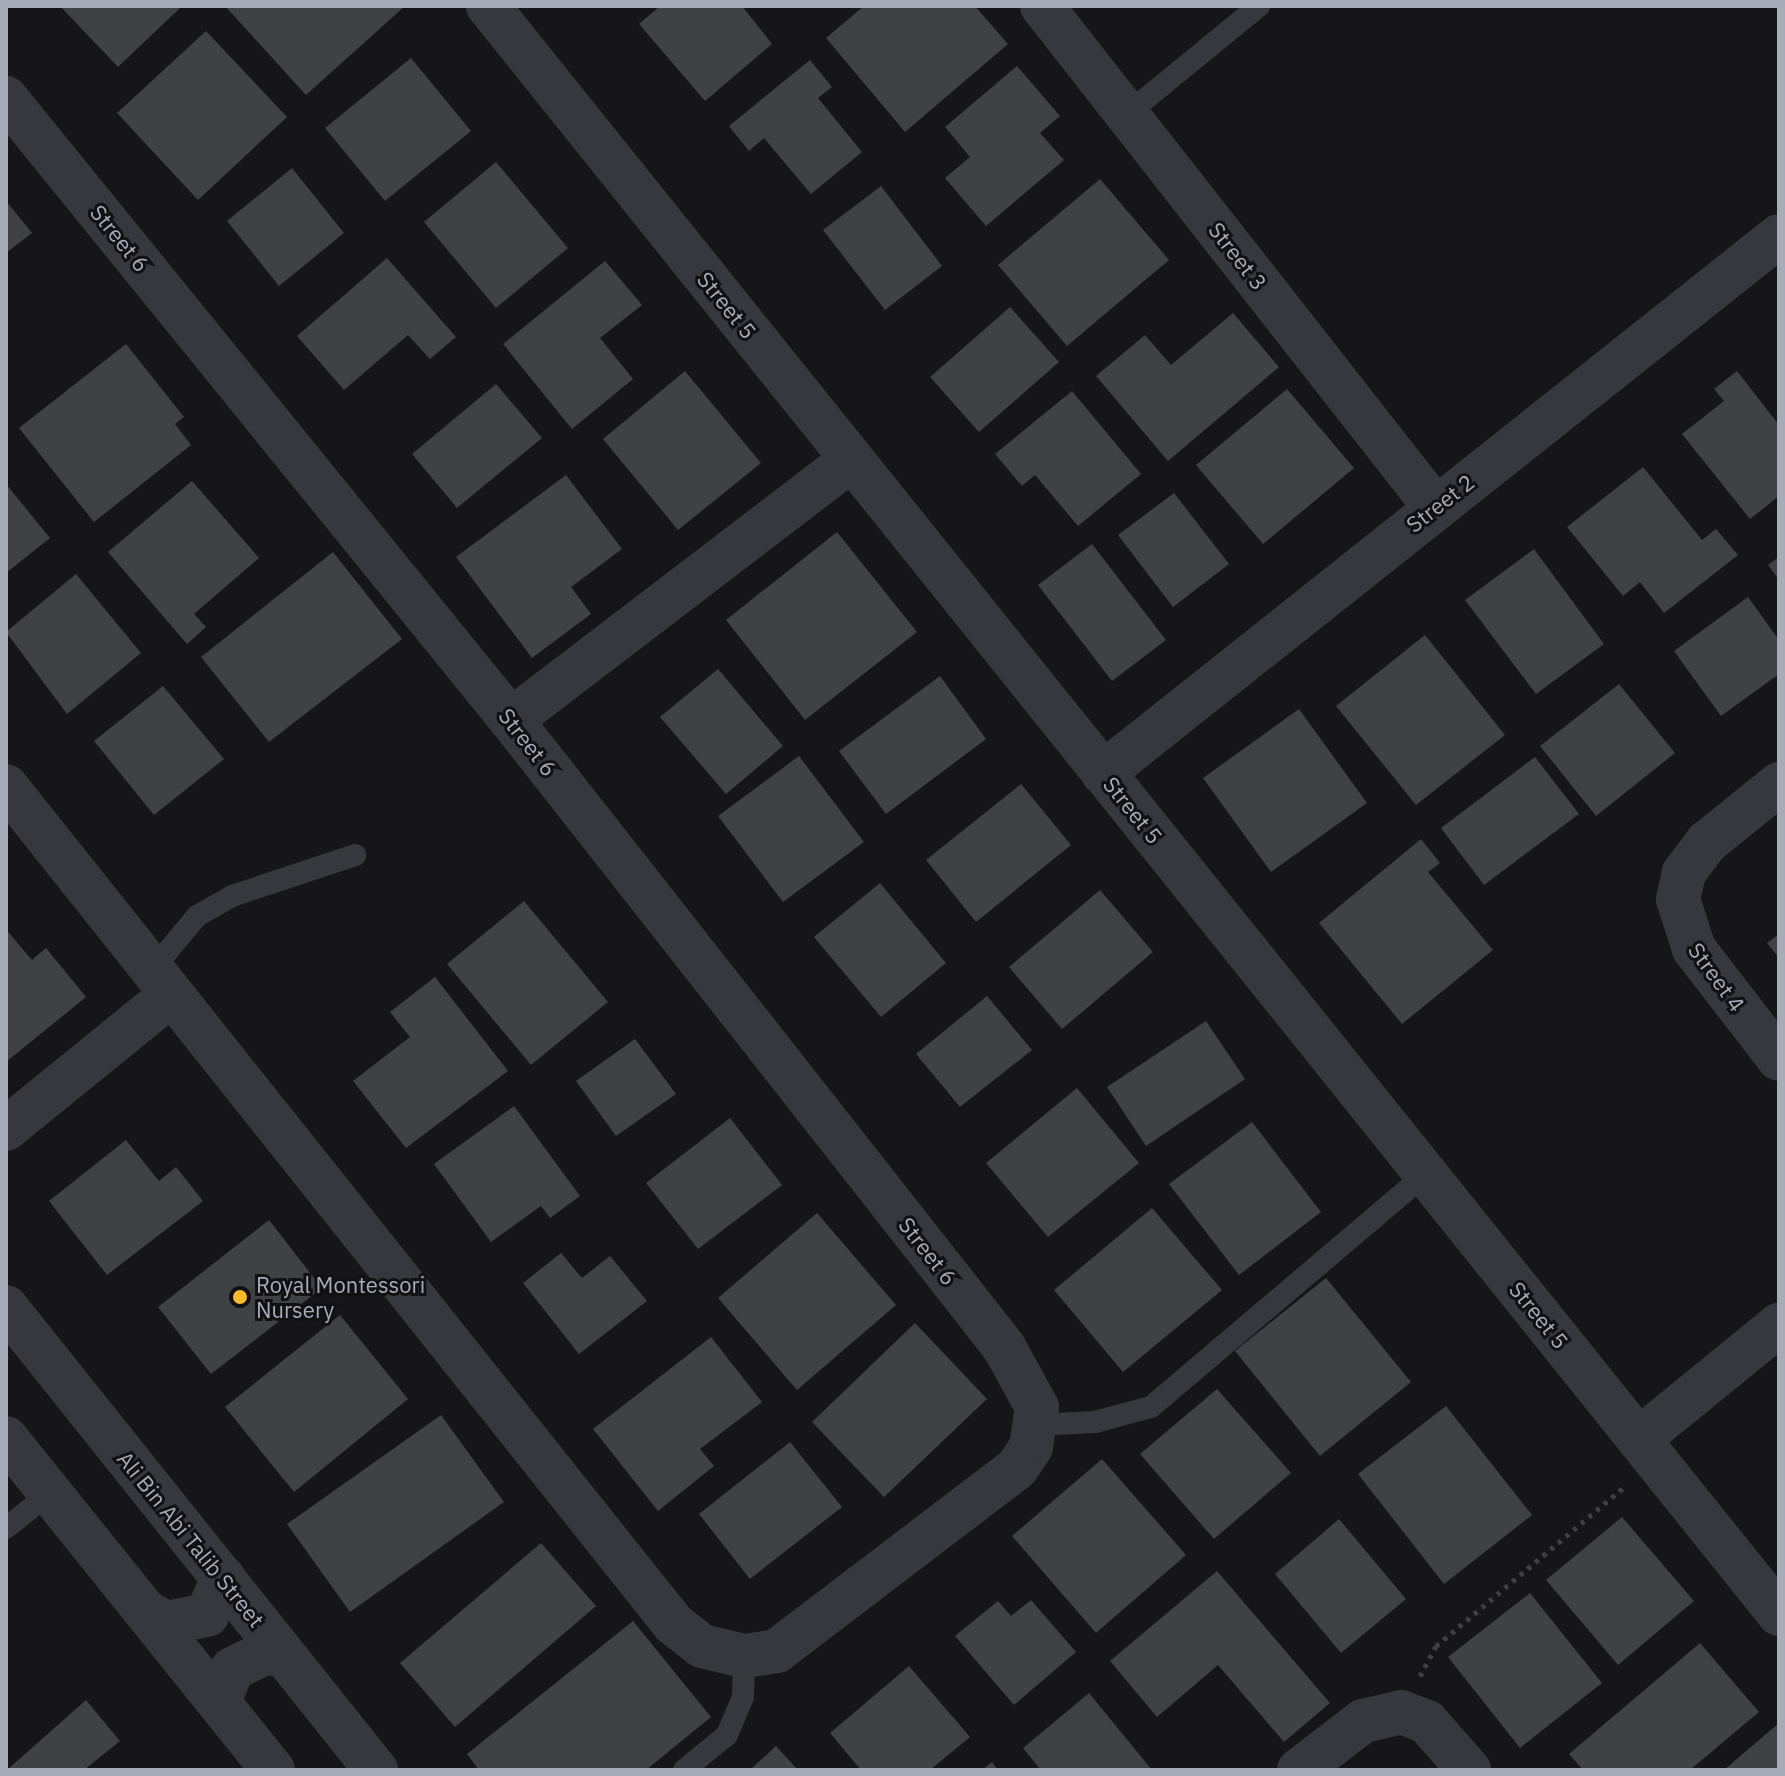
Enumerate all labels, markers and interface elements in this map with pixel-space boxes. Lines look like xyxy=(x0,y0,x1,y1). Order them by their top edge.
street label: Street 6 xyxy=(85,199,155,277)
street label: Street 3 xyxy=(1203,217,1273,295)
street label: Street 5 xyxy=(692,266,762,344)
street label: Street 2 xyxy=(1401,468,1479,538)
street label: Street 6 xyxy=(493,703,563,781)
street label: Street 5 xyxy=(1098,771,1168,849)
street label: Street 4 xyxy=(1683,937,1751,1017)
street label: Street 6 xyxy=(893,1212,963,1290)
place label: Royal Montessori Nursery xyxy=(256,1271,425,1322)
street label: Street 5 xyxy=(1504,1276,1574,1354)
marker: Royal Montessori Nursery xyxy=(231,1288,249,1306)
street label: Ali Bin Abi Talib Street xyxy=(112,1446,270,1632)

